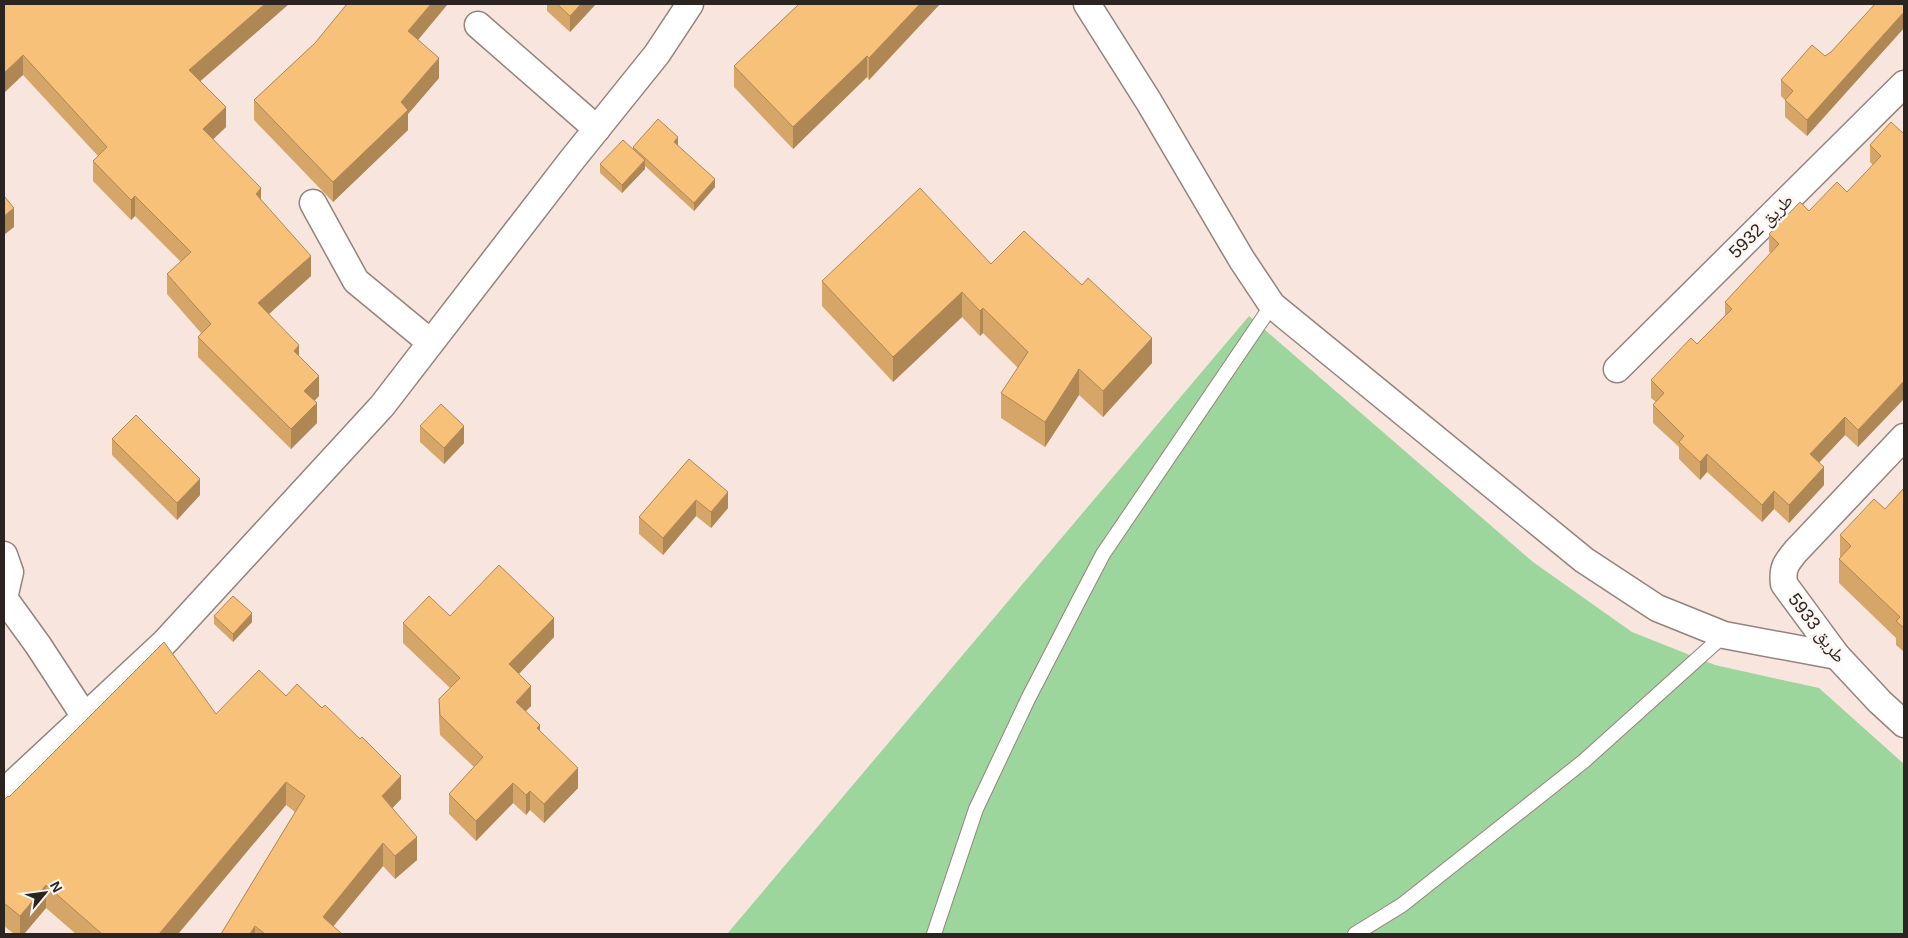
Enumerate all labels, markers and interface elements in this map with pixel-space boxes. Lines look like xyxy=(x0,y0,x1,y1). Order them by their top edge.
street label: طريق 5932 xyxy=(1725,190,1798,263)
street label: طريق 5933 xyxy=(1784,589,1850,667)
north arrow xyxy=(20,868,70,918)
text: N xyxy=(47,878,66,895)

